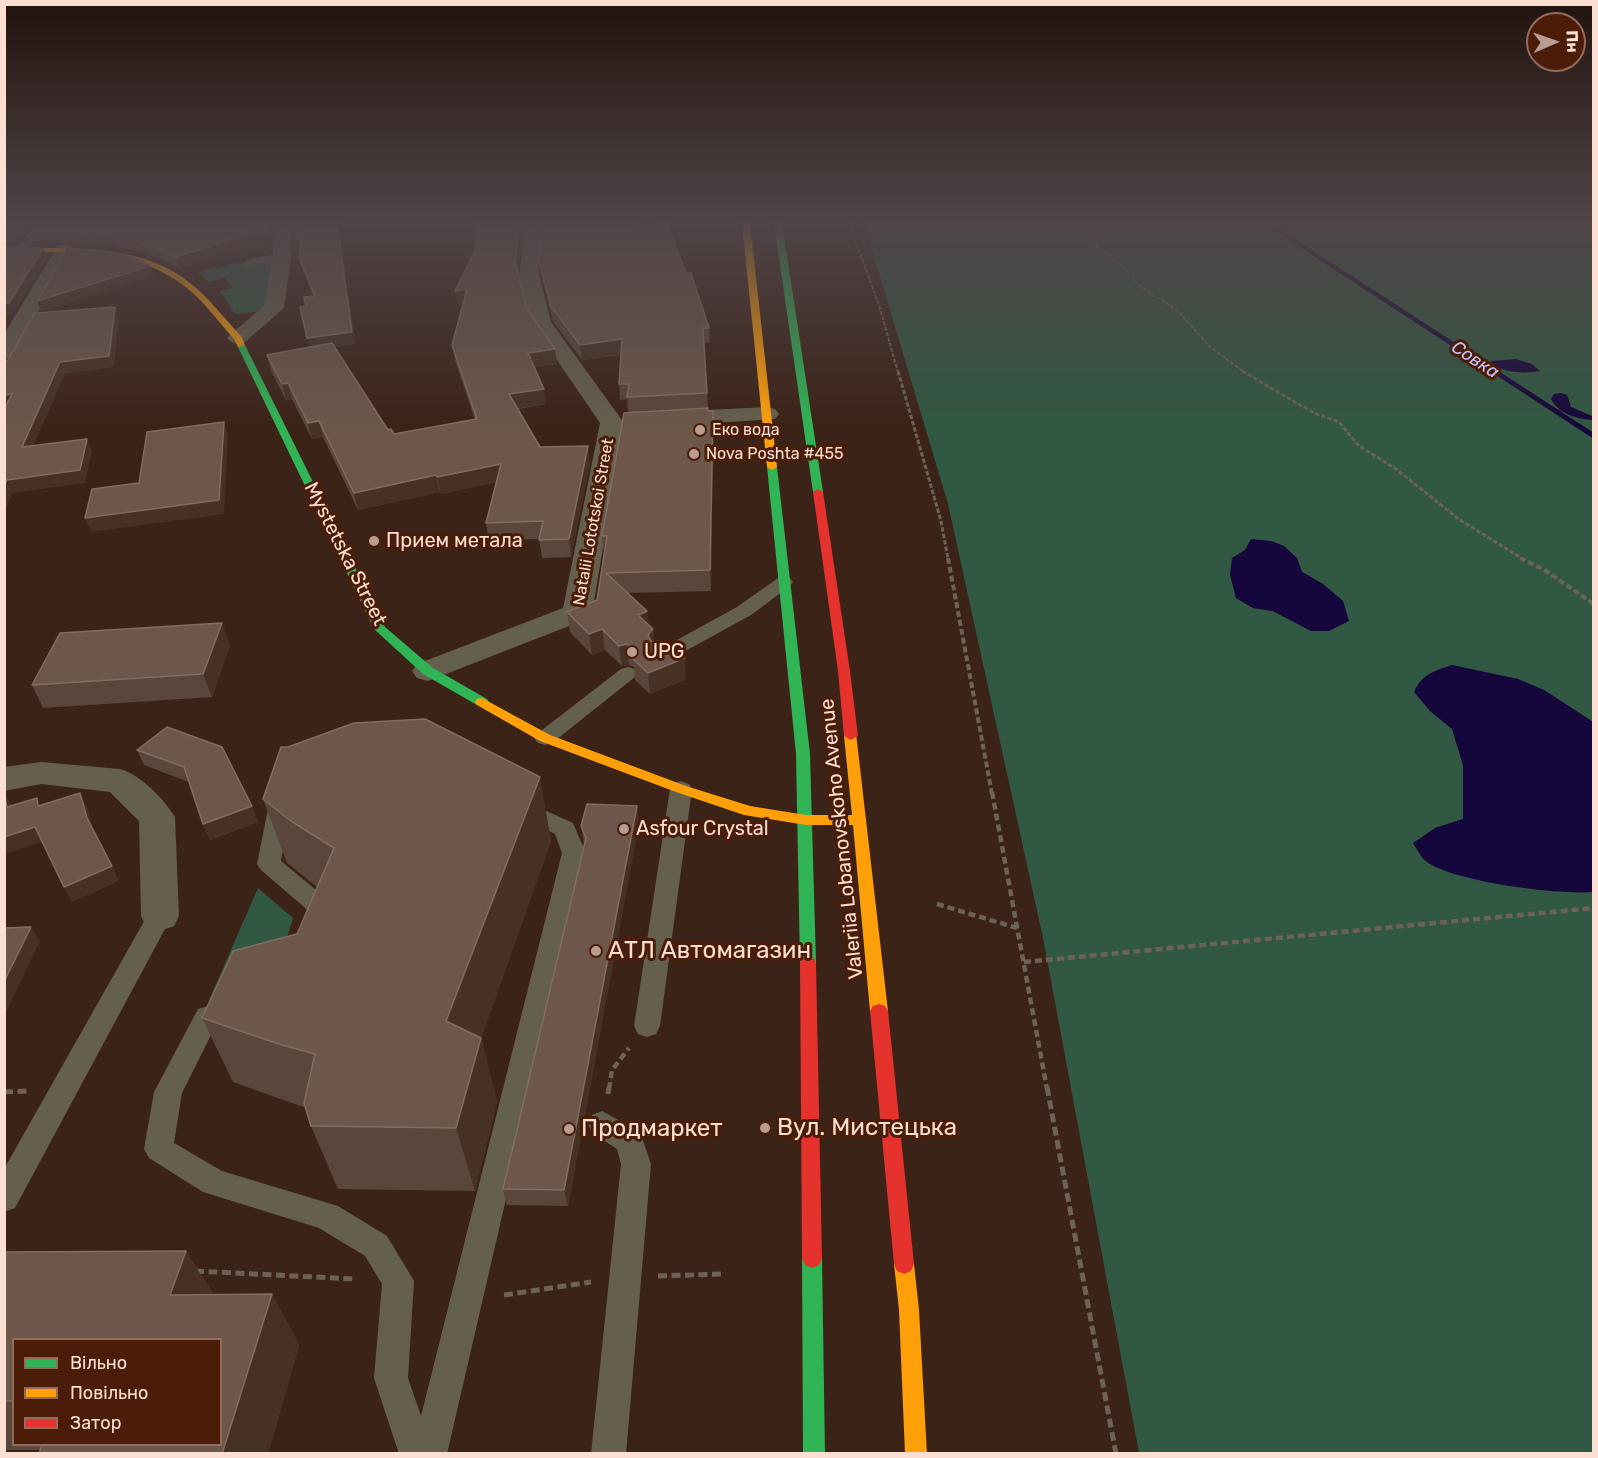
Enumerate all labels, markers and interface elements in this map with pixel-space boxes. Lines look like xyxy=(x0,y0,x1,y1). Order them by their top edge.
north arrow xyxy=(1526,12,1586,72)
text: Пн xyxy=(1563,30,1582,53)
water label: Совка xyxy=(1447,337,1503,383)
place label: Еко вода xyxy=(712,420,780,440)
marker: Еко вода xyxy=(693,423,707,437)
street label: Natalii Lototskoi Street xyxy=(570,437,618,607)
place label: Nova Poshta #455 xyxy=(706,444,844,464)
marker: Nova Poshta #455 xyxy=(687,447,701,461)
street label: Mystetska Street xyxy=(299,478,391,630)
place label: Прием метала xyxy=(386,529,523,553)
marker: Прием метала xyxy=(367,534,381,548)
place label: UPG xyxy=(644,640,684,664)
marker: UPG xyxy=(625,645,639,659)
street label: Valeriia Lobanovskoho Avenue xyxy=(815,698,869,980)
place label: Asfour Crystal xyxy=(636,817,769,841)
marker: Asfour Crystal xyxy=(617,822,631,836)
place label: АТЛ Автомагазин xyxy=(608,937,811,965)
marker: АТЛ Автомагазин xyxy=(589,944,603,958)
place label: Вул. Мистецька xyxy=(777,1114,957,1142)
place label: Продмаркет xyxy=(581,1115,723,1143)
marker: Вул. Мистецька xyxy=(758,1121,772,1135)
marker: Продмаркет xyxy=(562,1122,576,1136)
legend xyxy=(12,1338,222,1446)
text: Вільно xyxy=(70,1352,127,1374)
text: Повільно xyxy=(70,1382,148,1404)
text: Затор xyxy=(70,1412,121,1434)

